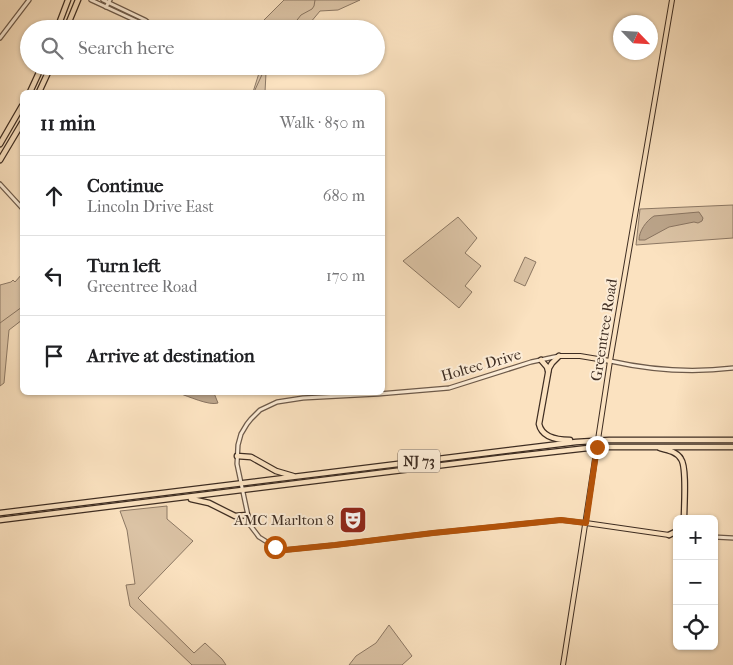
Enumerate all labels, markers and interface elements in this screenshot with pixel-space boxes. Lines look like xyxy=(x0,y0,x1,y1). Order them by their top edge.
north arrow xyxy=(613,15,658,60)
search box xyxy=(20,20,385,75)
icon: search xyxy=(38,34,66,62)
text: Search here xyxy=(78,37,174,59)
text: 11 min xyxy=(40,111,95,135)
text: Walk · 850 m xyxy=(280,113,365,132)
text: Continue xyxy=(87,175,163,197)
icon: ahead xyxy=(40,182,68,210)
text: 680 m xyxy=(323,186,365,205)
text: Lincoln Drive East xyxy=(87,197,214,216)
text: Turn left xyxy=(87,255,161,277)
icon: left xyxy=(40,262,68,290)
text: 170 m xyxy=(326,266,365,285)
text: Greentree Road xyxy=(87,277,197,296)
street label: Greentree Road xyxy=(587,277,621,382)
icon: arrive xyxy=(40,342,68,370)
text: Arrive at destination xyxy=(87,345,255,367)
street label: Holtec Drive xyxy=(439,345,524,385)
route end xyxy=(586,436,609,459)
road number: NJ 73 xyxy=(398,450,440,472)
theatre icon: AMC Marlton 8 xyxy=(338,505,368,535)
place label: AMC Marlton 8 xyxy=(233,511,334,529)
map controls xyxy=(673,515,718,650)
button: + xyxy=(673,515,718,560)
route start xyxy=(264,536,287,559)
button: − xyxy=(673,560,718,605)
button: locate xyxy=(673,605,718,650)

